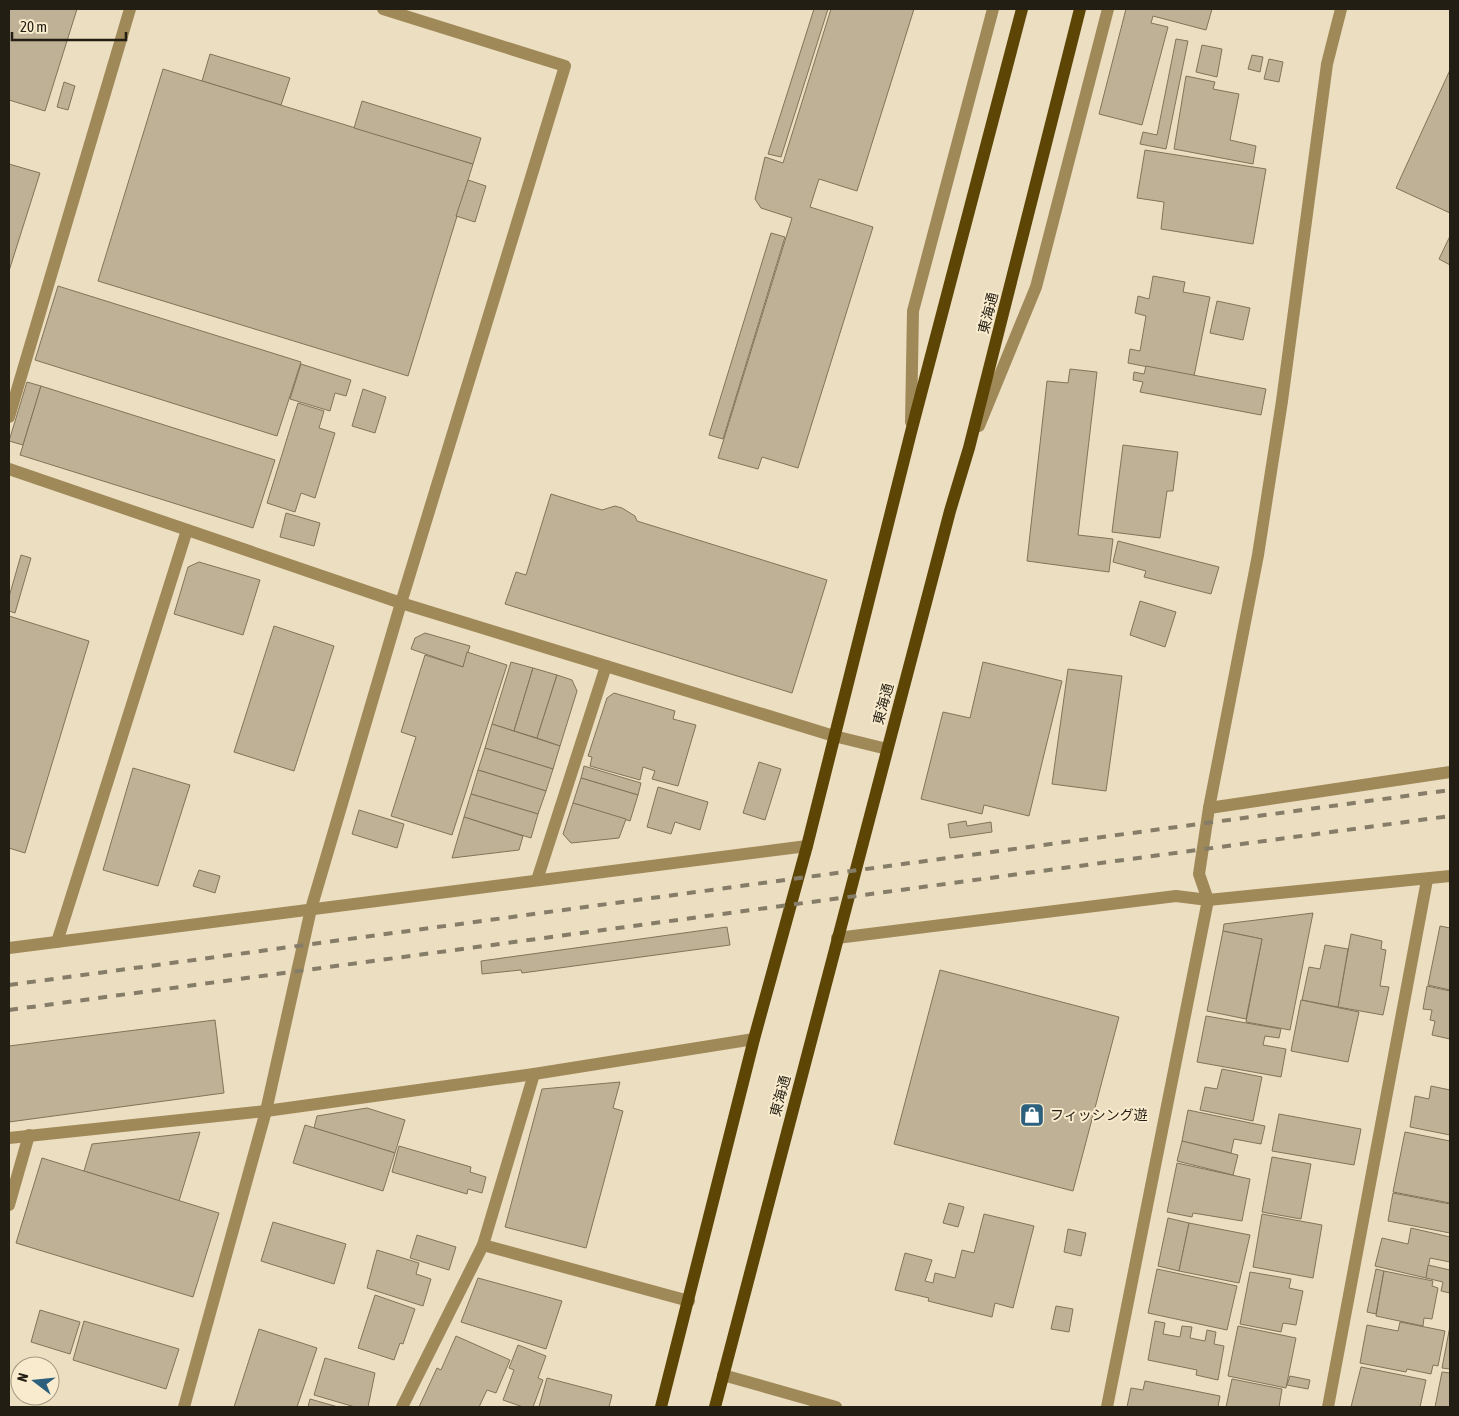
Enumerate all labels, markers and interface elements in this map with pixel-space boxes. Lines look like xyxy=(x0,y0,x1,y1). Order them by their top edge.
scale bar xyxy=(12,10,126,42)
text: 20 m xyxy=(20,18,47,35)
street label: 東海通 xyxy=(975,291,1001,335)
street label: 東海通 xyxy=(870,682,896,726)
street label: 東海通 xyxy=(767,1074,793,1118)
shop icon: フィッシング遊 xyxy=(1019,1102,1045,1128)
place label: フィッシング遊 xyxy=(1050,1107,1148,1123)
north arrow xyxy=(10,1356,60,1406)
text: N xyxy=(14,1371,31,1384)

